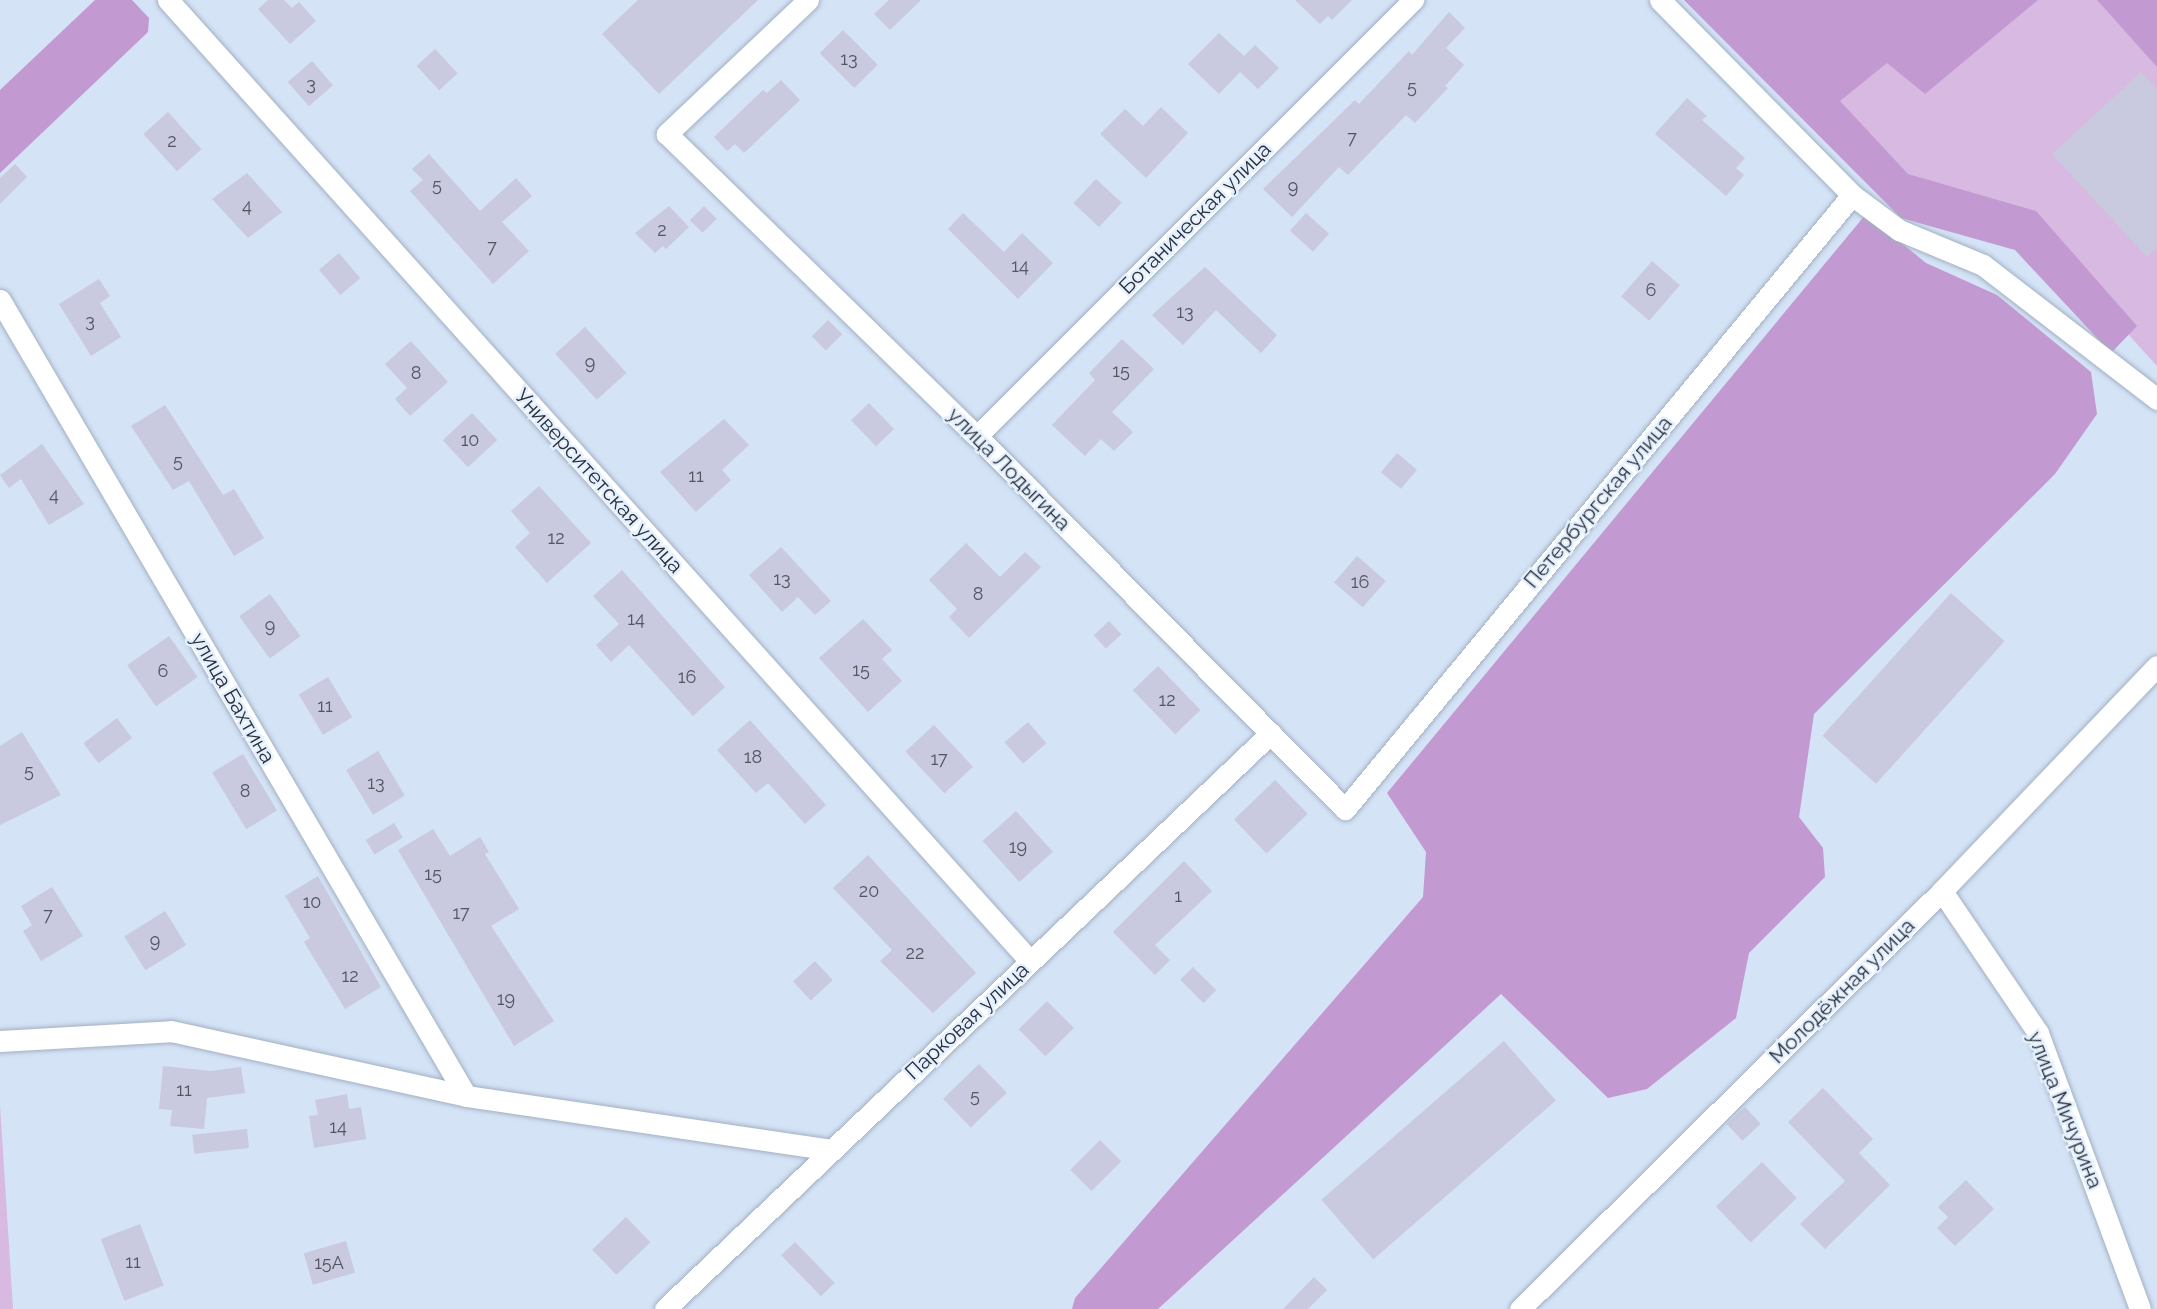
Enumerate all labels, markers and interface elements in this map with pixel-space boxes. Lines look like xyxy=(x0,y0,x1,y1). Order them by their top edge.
house number: 13 xyxy=(840,48,858,70)
house number: 3 xyxy=(306,73,316,95)
house number: 5 xyxy=(1407,76,1417,98)
house number: 7 xyxy=(1347,127,1357,149)
house number: 2 xyxy=(167,130,177,152)
street label: Ботаническая улица xyxy=(1114,137,1276,299)
house number: 5 xyxy=(432,174,442,196)
house number: 9 xyxy=(1288,176,1298,198)
house number: 4 xyxy=(242,195,252,217)
house number: 2 xyxy=(657,219,667,241)
house number: 7 xyxy=(487,236,497,258)
house number: 14 xyxy=(1011,255,1029,277)
house number: 6 xyxy=(1646,279,1656,301)
house number: 13 xyxy=(1176,301,1194,323)
house number: 3 xyxy=(85,310,95,332)
house number: 9 xyxy=(585,352,595,374)
house number: 15 xyxy=(1112,360,1130,382)
house number: 8 xyxy=(411,362,421,384)
street label: Университетская улица xyxy=(509,383,689,579)
street label: улица Лодыгина xyxy=(942,402,1076,536)
street label: Петербургская улица xyxy=(1518,411,1678,593)
house number: 10 xyxy=(461,429,479,451)
house number: 5 xyxy=(173,450,183,472)
house number: 11 xyxy=(688,465,704,487)
house number: 4 xyxy=(49,484,59,506)
house number: 12 xyxy=(547,527,565,549)
house number: 13 xyxy=(773,568,791,590)
house number: 16 xyxy=(1351,571,1369,593)
house number: 8 xyxy=(973,583,983,605)
house number: 14 xyxy=(627,608,645,630)
house number: 9 xyxy=(265,615,275,637)
street label: улица Бахтина xyxy=(185,628,281,768)
house number: 15 xyxy=(852,659,870,681)
house number: 6 xyxy=(158,660,168,682)
house number: 16 xyxy=(678,666,696,688)
house number: 12 xyxy=(1158,689,1176,711)
house number: 11 xyxy=(317,695,333,717)
house number: 18 xyxy=(744,746,762,768)
house number: 17 xyxy=(930,748,948,770)
house number: 5 xyxy=(24,760,34,782)
house number: 13 xyxy=(367,772,385,794)
house number: 8 xyxy=(240,780,250,802)
house number: 19 xyxy=(1009,836,1027,858)
house number: 15 xyxy=(424,863,442,885)
house number: 20 xyxy=(859,880,879,902)
house number: 1 xyxy=(1174,885,1182,907)
house number: 10 xyxy=(303,891,321,913)
house number: 17 xyxy=(452,902,470,924)
house number: 7 xyxy=(43,904,53,926)
street label: Молодёжная улица xyxy=(1764,913,1920,1069)
house number: 9 xyxy=(150,930,160,952)
house number: 22 xyxy=(906,942,924,964)
street label: Парковая улица xyxy=(900,957,1034,1085)
house number: 12 xyxy=(341,965,359,987)
house number: 19 xyxy=(497,988,515,1010)
street label: улица Мичурина xyxy=(2022,1028,2108,1192)
house number: 11 xyxy=(176,1079,192,1101)
house number: 5 xyxy=(970,1085,980,1107)
house number: 14 xyxy=(329,1116,347,1138)
house number: 11 xyxy=(125,1251,141,1273)
house number: 15А xyxy=(314,1252,344,1274)

